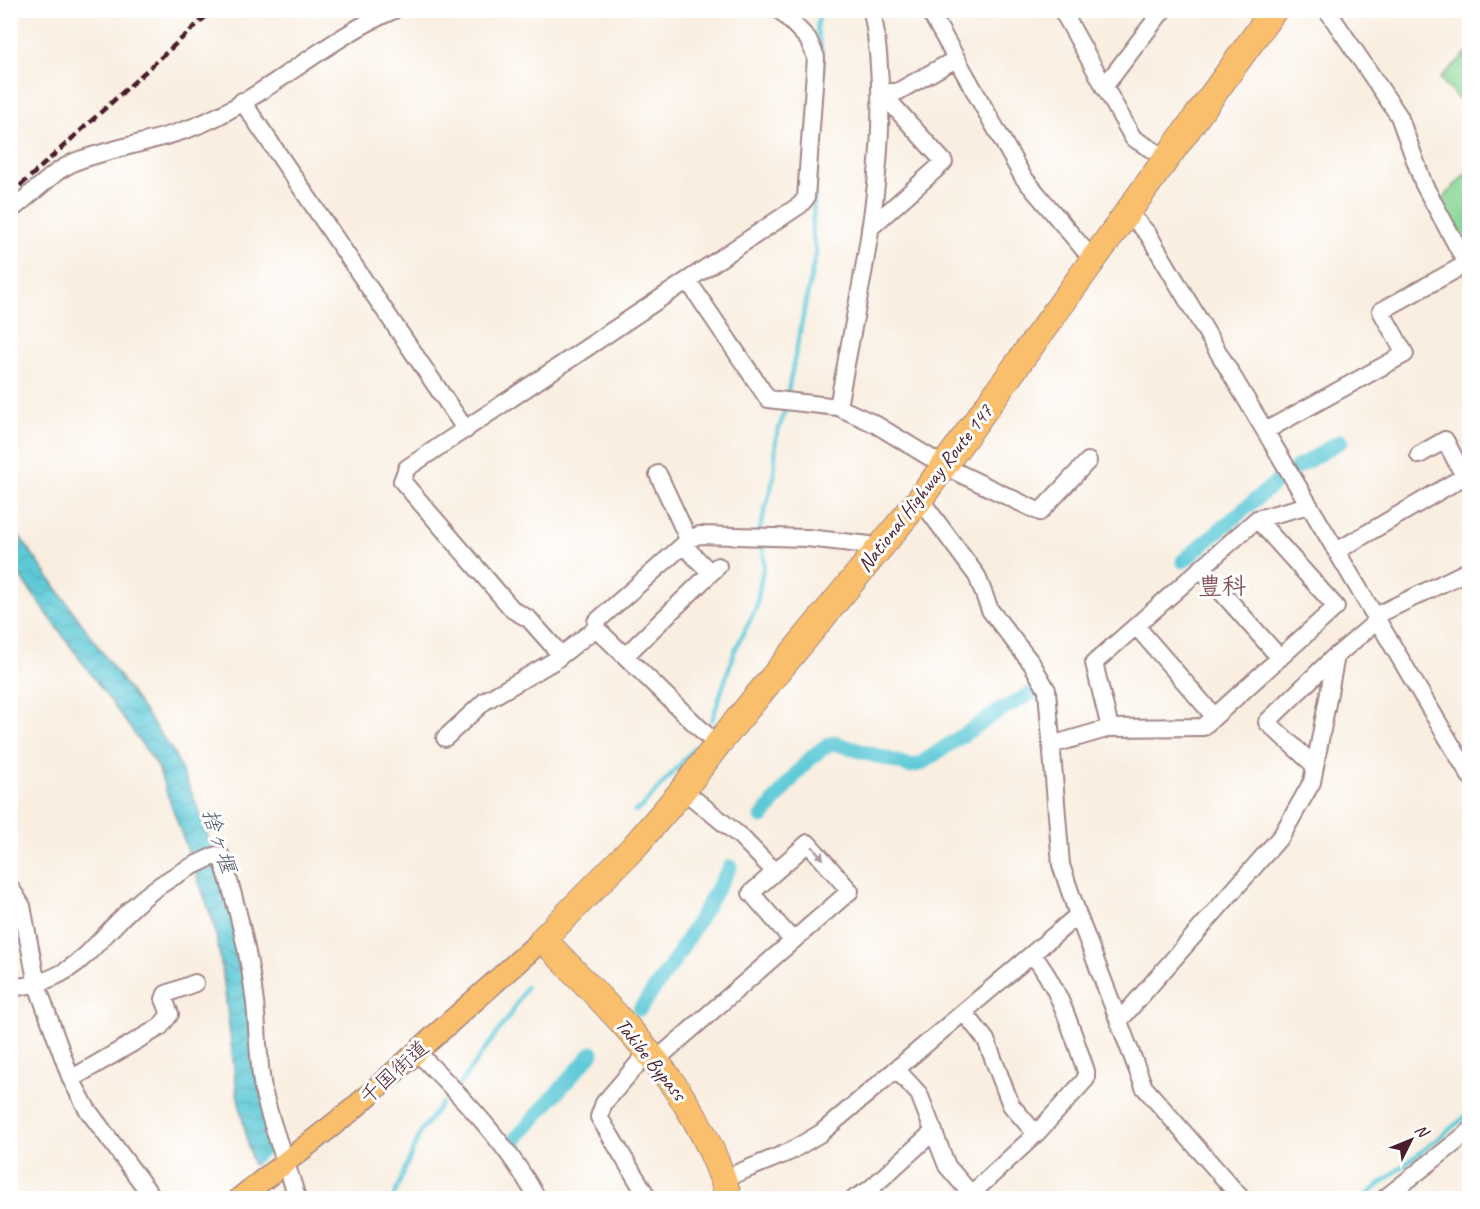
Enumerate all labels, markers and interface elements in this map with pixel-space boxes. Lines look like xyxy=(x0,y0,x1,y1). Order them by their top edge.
street label: National Highway Route 147 xyxy=(852,398,999,577)
district label: 豊科 xyxy=(1198,571,1246,601)
water label: 捨ヶ堰 xyxy=(195,805,243,879)
one-way arrow xyxy=(811,845,824,861)
street label: Takibe Bypass xyxy=(610,1012,693,1107)
street label: 千国街道 xyxy=(354,1034,434,1110)
north arrow xyxy=(1381,1110,1441,1170)
text: N xyxy=(1411,1120,1434,1143)

